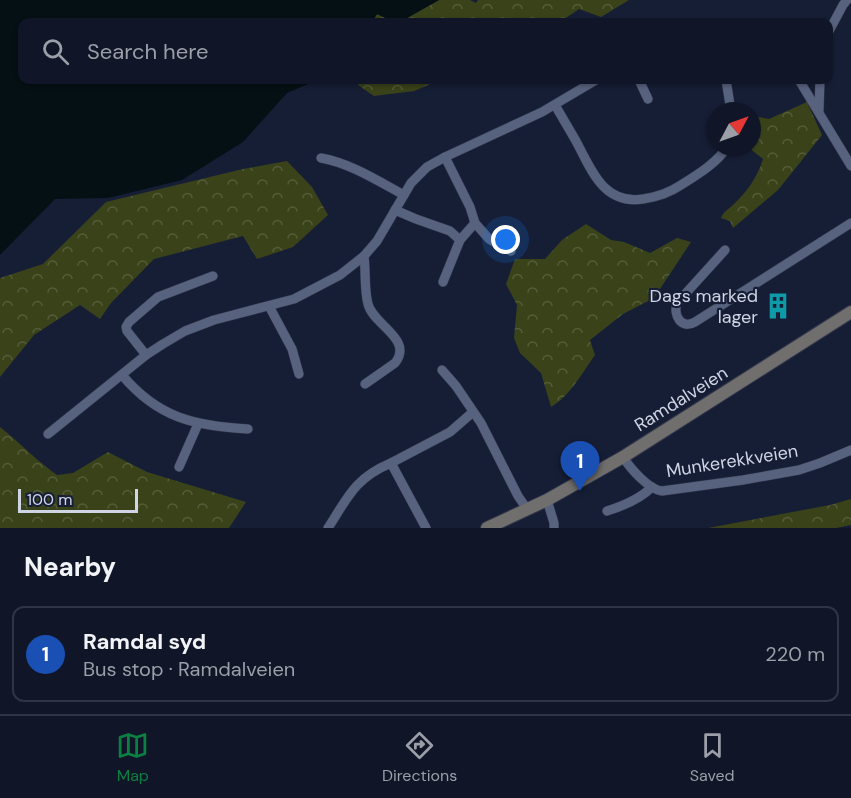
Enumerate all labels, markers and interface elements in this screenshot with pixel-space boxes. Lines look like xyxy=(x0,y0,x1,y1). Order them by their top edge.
search box xyxy=(18,18,833,84)
icon: search xyxy=(39,35,72,68)
text: Search here xyxy=(87,37,208,66)
north arrow xyxy=(707,102,761,156)
your location xyxy=(491,225,520,254)
place label: Dags marked lager xyxy=(650,284,758,329)
building icon: Dags marked lager xyxy=(763,291,793,321)
street label: Ramdalveien xyxy=(630,361,732,437)
street label: Munkerekkveien xyxy=(664,439,800,483)
pin: 1 xyxy=(560,442,600,491)
scale bar xyxy=(18,486,138,514)
text: 100 m xyxy=(27,489,72,510)
text: Nearby xyxy=(24,550,116,584)
text: Ramdal syd xyxy=(83,627,206,656)
text: 1 xyxy=(42,641,49,667)
text: 220 m xyxy=(765,641,825,667)
text: Bus stop · Ramdalveien xyxy=(83,656,295,682)
tab: Map xyxy=(116,729,149,786)
tab: Directions xyxy=(382,729,457,786)
tab: Saved xyxy=(690,729,735,786)

